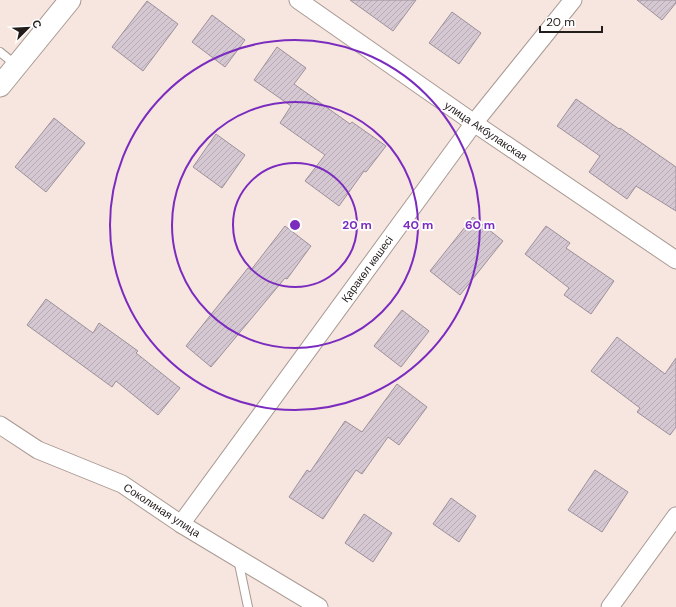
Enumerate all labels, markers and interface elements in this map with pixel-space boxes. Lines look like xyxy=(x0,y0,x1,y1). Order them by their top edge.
north arrow xyxy=(8,8,48,48)
scale bar xyxy=(540,8,602,34)
text: 20 m xyxy=(546,14,575,30)
text: С xyxy=(29,17,45,30)
street label: улица Акбулакская xyxy=(442,98,530,164)
text: 20 m xyxy=(342,217,372,233)
text: 40 m xyxy=(403,217,433,233)
text: 60 m xyxy=(465,217,495,233)
centre of rings xyxy=(288,218,302,232)
street label: Қаракөл көшесі xyxy=(338,233,396,305)
street label: Соколиная улица xyxy=(121,480,204,541)

